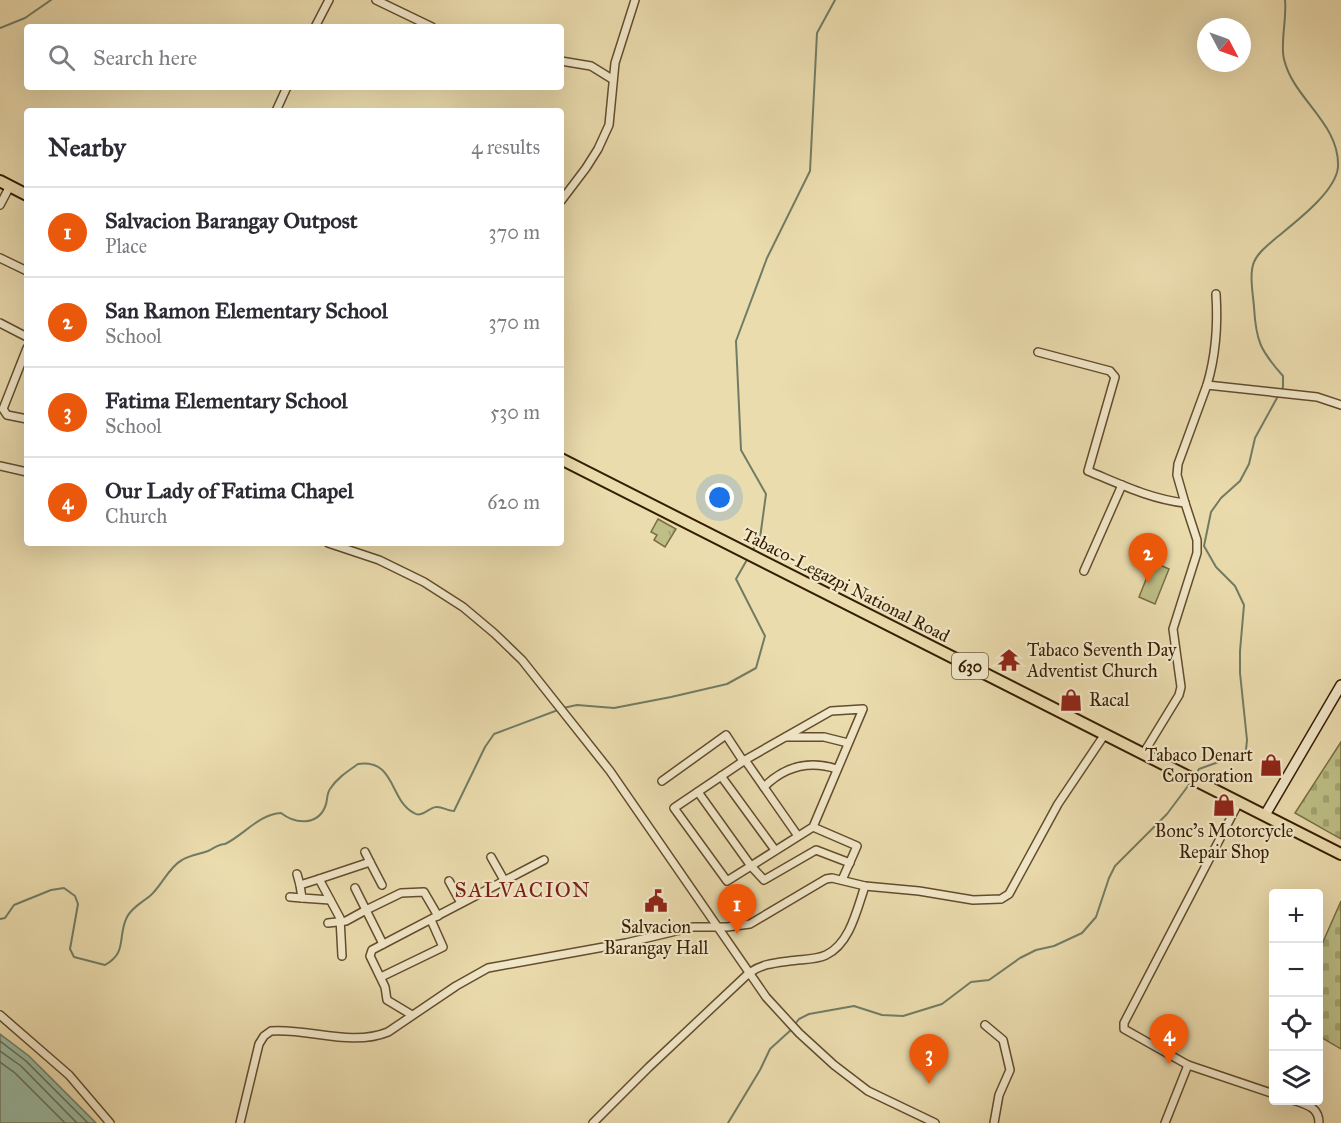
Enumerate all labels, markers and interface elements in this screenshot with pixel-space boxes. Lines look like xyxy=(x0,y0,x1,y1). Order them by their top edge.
north arrow xyxy=(1197,18,1251,72)
search box xyxy=(24,24,564,90)
icon: search xyxy=(45,41,78,74)
text: Search here xyxy=(93,44,197,71)
text: Nearby xyxy=(48,131,126,163)
text: 4 results xyxy=(471,135,540,159)
text: Salvacion Barangay Outpost xyxy=(105,207,358,234)
text: 1 xyxy=(64,220,71,244)
text: 370 m xyxy=(489,220,540,244)
text: Place xyxy=(105,234,147,258)
text: San Ramon Elementary School xyxy=(105,297,388,324)
text: 2 xyxy=(63,310,72,334)
text: 370 m xyxy=(489,310,540,334)
text: School xyxy=(105,324,162,348)
text: Fatima Elementary School xyxy=(105,387,348,414)
text: 3 xyxy=(64,400,72,424)
text: 530 m xyxy=(490,400,540,424)
text: School xyxy=(105,414,162,438)
text: Our Lady of Fatima Chapel xyxy=(105,477,353,504)
your location xyxy=(705,483,734,512)
text: 4 xyxy=(62,490,73,514)
text: 620 m xyxy=(487,490,540,514)
text: Church xyxy=(105,504,167,528)
street label: Tabaco-Legazpi National Road xyxy=(738,523,953,648)
pin: 2 xyxy=(1128,534,1168,583)
place label: Tabaco Seventh Day Adventist Church xyxy=(1026,639,1177,682)
temple icon: Tabaco Seventh Day Adventist Church xyxy=(996,647,1022,673)
road number: 630 xyxy=(952,653,988,679)
shop icon: Racal xyxy=(1058,687,1084,713)
place label: Racal xyxy=(1089,689,1129,711)
place label: Tabaco Denart Corporation xyxy=(1145,744,1254,787)
shop icon: Tabaco Denart Corporation xyxy=(1258,752,1284,778)
shop icon: Bonc's Motorcycle Repair Shop xyxy=(1211,792,1237,818)
place label: Bonc's Motorcycle Repair Shop xyxy=(1155,820,1293,863)
district label: SALVACION xyxy=(455,877,591,903)
pin: 1 xyxy=(718,884,756,934)
public building icon: Salvacion Barangay Hall xyxy=(643,888,669,914)
map controls xyxy=(1269,889,1323,1105)
button: + xyxy=(1269,889,1323,943)
place label: Salvacion Barangay Hall xyxy=(604,916,708,960)
button: − xyxy=(1269,943,1323,997)
button: locate xyxy=(1269,997,1323,1051)
pin: 4 xyxy=(1150,1014,1188,1064)
pin: 3 xyxy=(910,1034,948,1084)
button: layers xyxy=(1269,1051,1323,1105)

